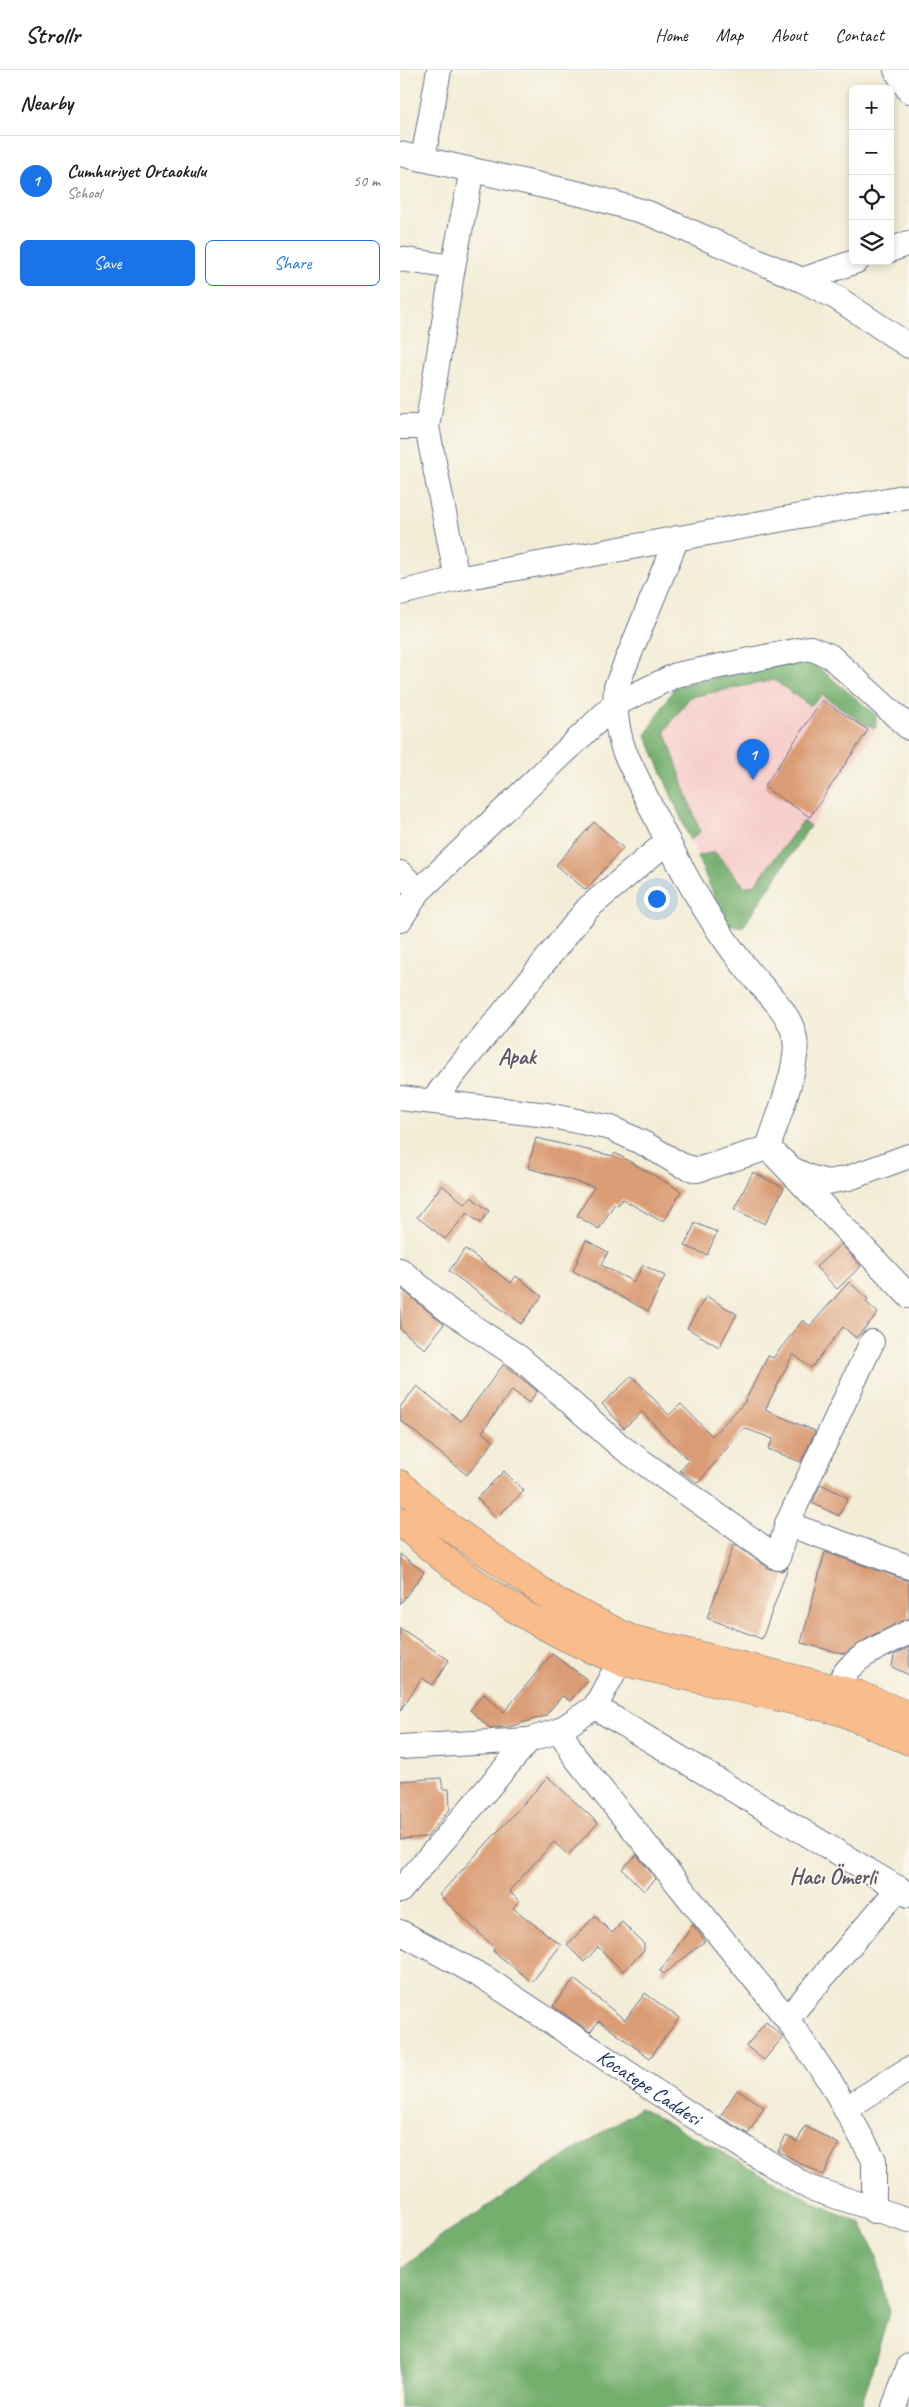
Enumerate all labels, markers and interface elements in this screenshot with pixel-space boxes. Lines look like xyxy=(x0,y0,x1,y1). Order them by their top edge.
text: Strollr xyxy=(25,20,80,50)
text: Home xyxy=(655,24,688,46)
text: Map xyxy=(716,24,743,46)
text: About xyxy=(771,24,807,46)
text: Contact xyxy=(835,24,884,46)
map controls xyxy=(849,85,894,265)
button: + xyxy=(849,85,894,130)
text: Nearby xyxy=(20,90,73,116)
button: − xyxy=(849,130,894,175)
text: Cumhuriyet Ortaokulu xyxy=(67,159,206,183)
text: 1 xyxy=(32,171,40,191)
text: 50 m xyxy=(353,171,380,191)
button: locate xyxy=(849,175,894,220)
text: School xyxy=(67,183,101,203)
button: layers xyxy=(849,220,894,265)
button: Save xyxy=(20,240,195,286)
button: Share xyxy=(205,240,380,286)
pin: 1 xyxy=(737,739,769,780)
your location xyxy=(644,886,670,912)
district label: Apak xyxy=(498,1043,538,1071)
district label: Hacı Ömerli xyxy=(790,1863,879,1891)
street label: Kocatepe Caddesi xyxy=(593,2043,709,2133)

